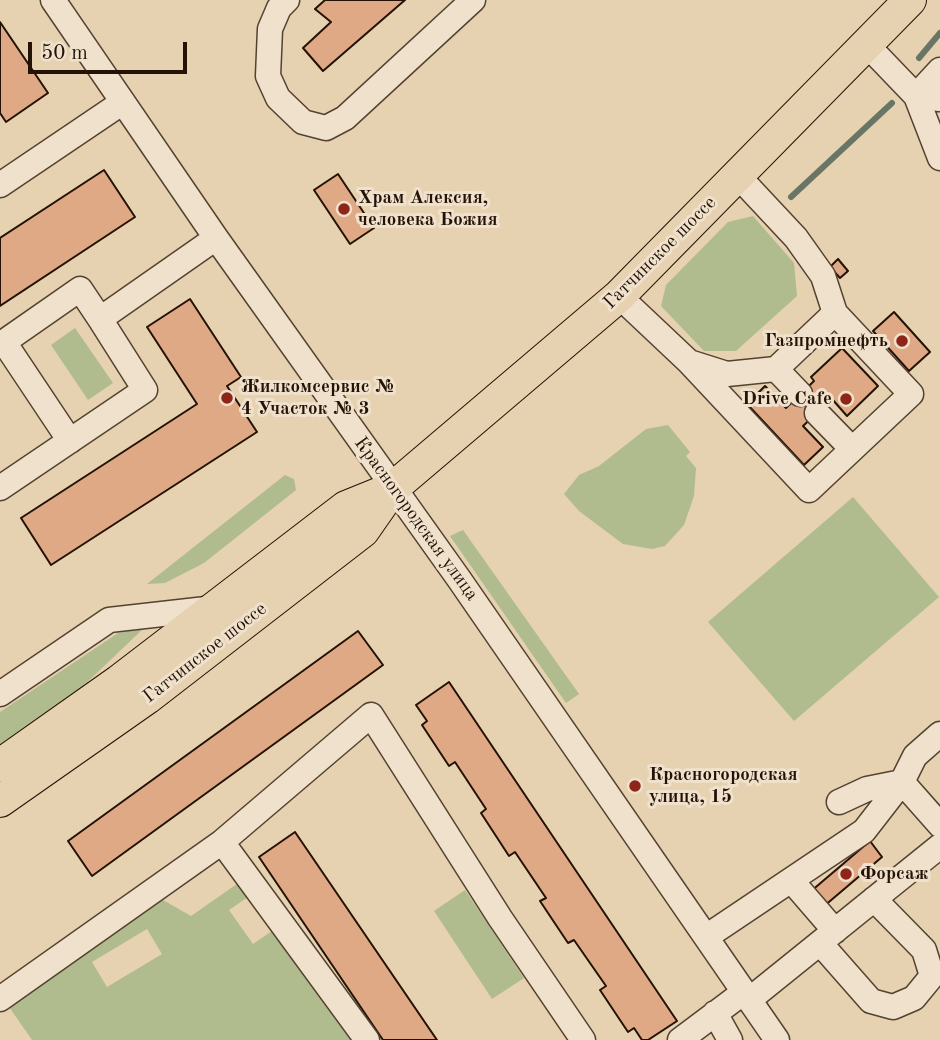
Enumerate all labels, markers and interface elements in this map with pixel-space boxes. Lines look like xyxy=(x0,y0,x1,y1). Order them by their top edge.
scale bar xyxy=(32,28,191,72)
text: 50 m xyxy=(41,43,88,64)
place label: Храм Алексия, человека Божия xyxy=(358,187,498,231)
street label: Гатчинское шоссе xyxy=(599,192,721,314)
marker: Храм Алексия, человека Божия xyxy=(336,201,352,217)
place label: Газпромнефть xyxy=(764,330,888,352)
marker: Газпромнефть xyxy=(894,333,910,349)
place label: Жилкомсервис № 4 Участок № 3 xyxy=(241,376,395,420)
place label: Drive Cafe xyxy=(742,388,832,410)
marker: Жилкомсервис № 4 Участок № 3 xyxy=(219,390,235,406)
marker: Drive Cafe xyxy=(838,391,854,407)
street label: Красногородская улица xyxy=(349,433,483,605)
street label: Гатчинское шоссе xyxy=(139,598,271,708)
place label: Красногородская улица, 15 xyxy=(649,764,798,808)
marker: Красногородская улица, 15 xyxy=(627,778,643,794)
place label: Форсаж xyxy=(860,863,928,885)
marker: Форсаж xyxy=(838,866,854,882)

